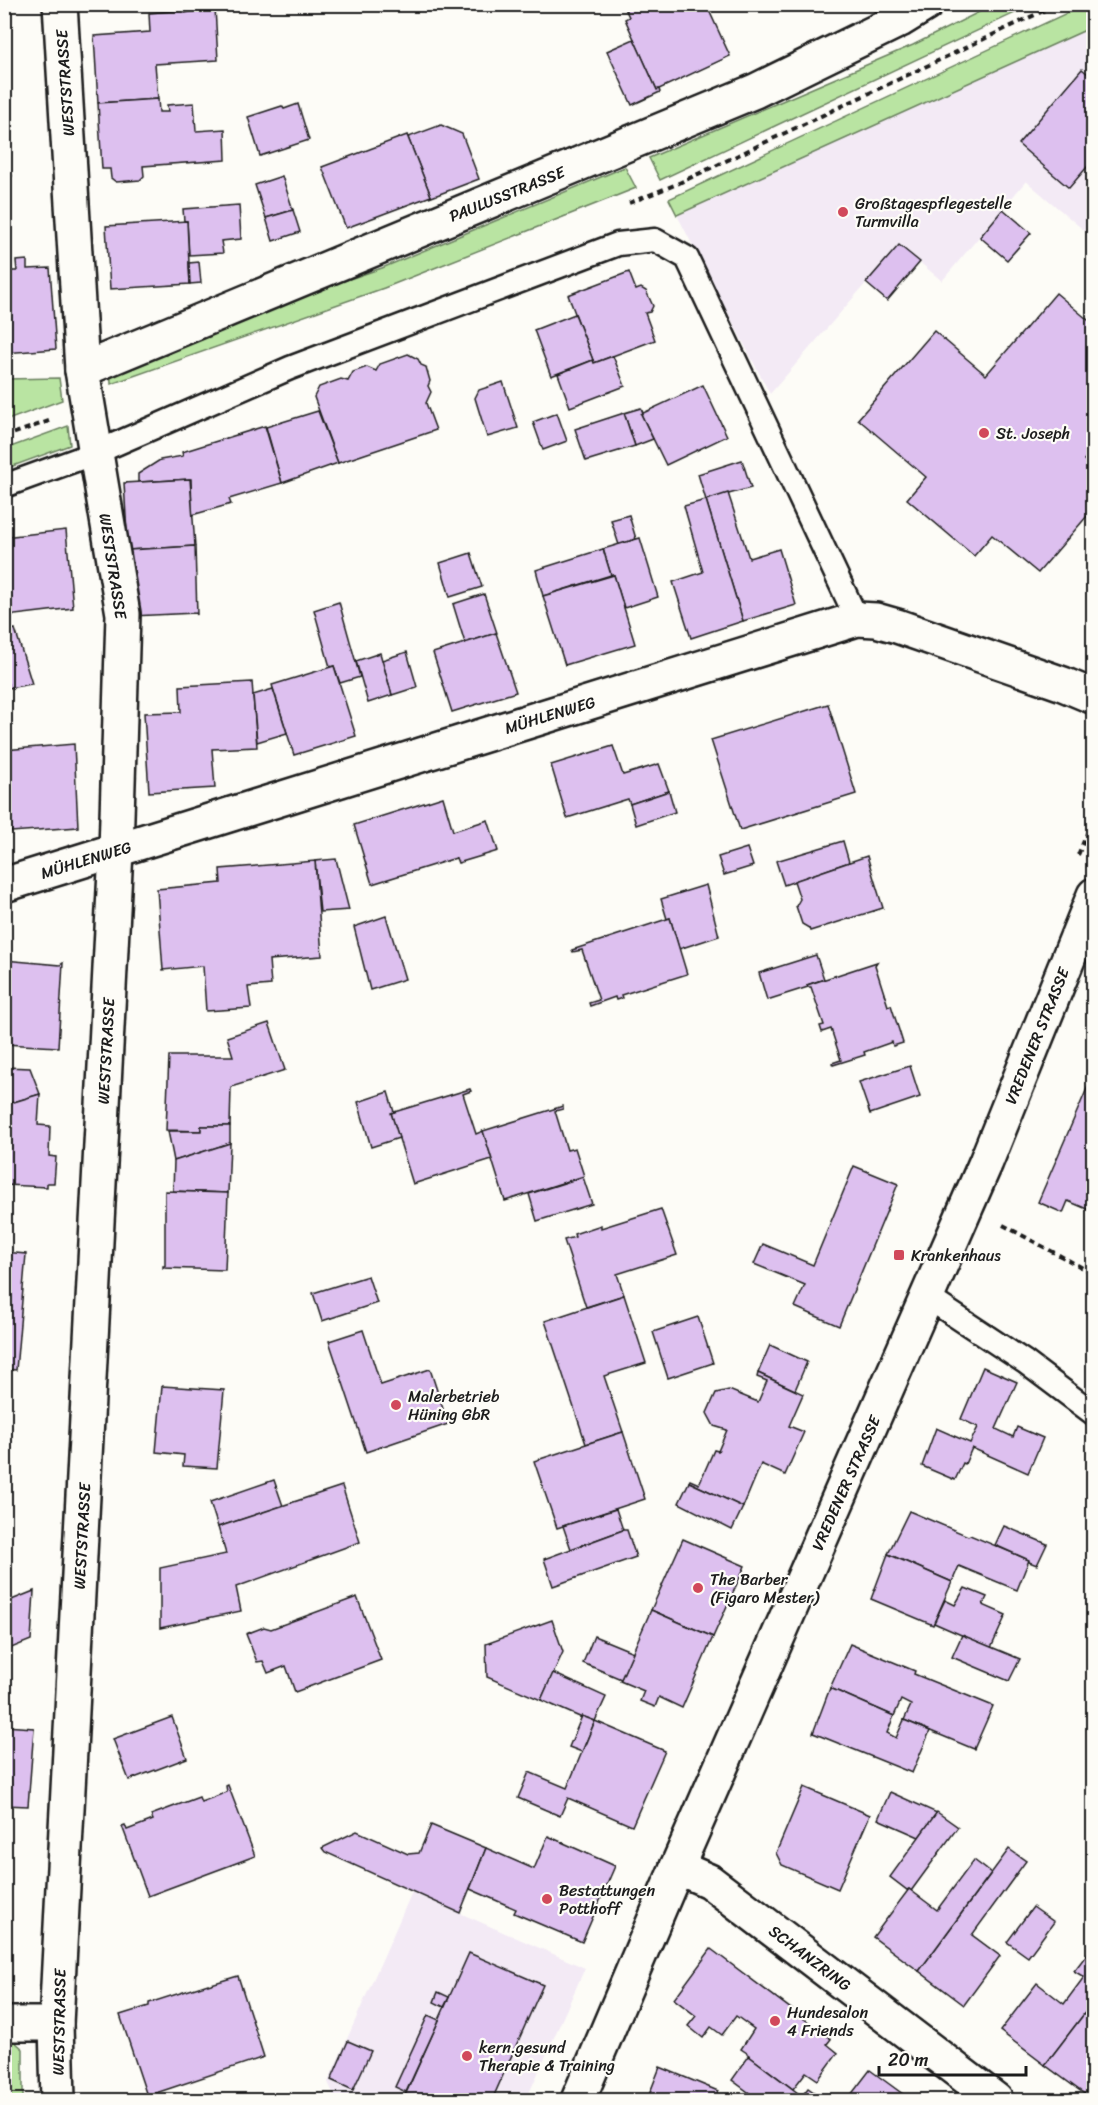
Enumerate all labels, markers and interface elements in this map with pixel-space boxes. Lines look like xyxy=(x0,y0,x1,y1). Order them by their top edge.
street label: WESTSTRASSE xyxy=(47,28,83,137)
street label: PAULUSSTRASSE xyxy=(445,157,570,230)
place label: Großtagespflegestelle Turmvilla xyxy=(855,189,1012,236)
marker: Großtagespflegestelle Turmvilla xyxy=(836,205,850,219)
place label: St. Joseph xyxy=(996,419,1070,448)
marker: St. Joseph xyxy=(977,426,991,440)
street label: WESTSTRASSE xyxy=(90,511,136,622)
street label: MÜHLENWEG xyxy=(501,687,599,743)
street label: MÜHLENWEG xyxy=(37,832,135,888)
street label: VREDENER STRASSE xyxy=(996,962,1078,1109)
street label: WESTSTRASSE xyxy=(89,996,123,1105)
place label: Krankenhaus xyxy=(911,1241,1001,1270)
marker: Krankenhaus xyxy=(892,1248,906,1262)
place label: Malerbetrieb Hüning GbR xyxy=(408,1382,500,1429)
marker: Malerbetrieb Hüning GbR xyxy=(389,1398,403,1412)
street label: VREDENER STRASSE xyxy=(803,1410,889,1555)
street label: WESTSTRASSE xyxy=(65,1481,99,1590)
place label: The Barber (Figaro Mester) xyxy=(710,1565,820,1612)
marker: The Barber (Figaro Mester) xyxy=(691,1581,705,1595)
place label: Bestattungen Potthoff xyxy=(559,1876,655,1923)
marker: Bestattungen Potthoff xyxy=(540,1892,554,1906)
street label: SCHANZRING xyxy=(762,1917,858,1999)
street label: WESTSTRASSE xyxy=(44,1967,74,2076)
place label: Hundesalon 4 Friends xyxy=(787,1998,868,2045)
marker: Hundesalon 4 Friends xyxy=(768,2014,782,2028)
place label: kern.gesund Therapie & Training xyxy=(479,2033,615,2080)
scale bar xyxy=(879,2039,1026,2077)
text: 20 m xyxy=(888,2044,928,2076)
marker: kern.gesund Therapie & Training xyxy=(460,2049,474,2063)

